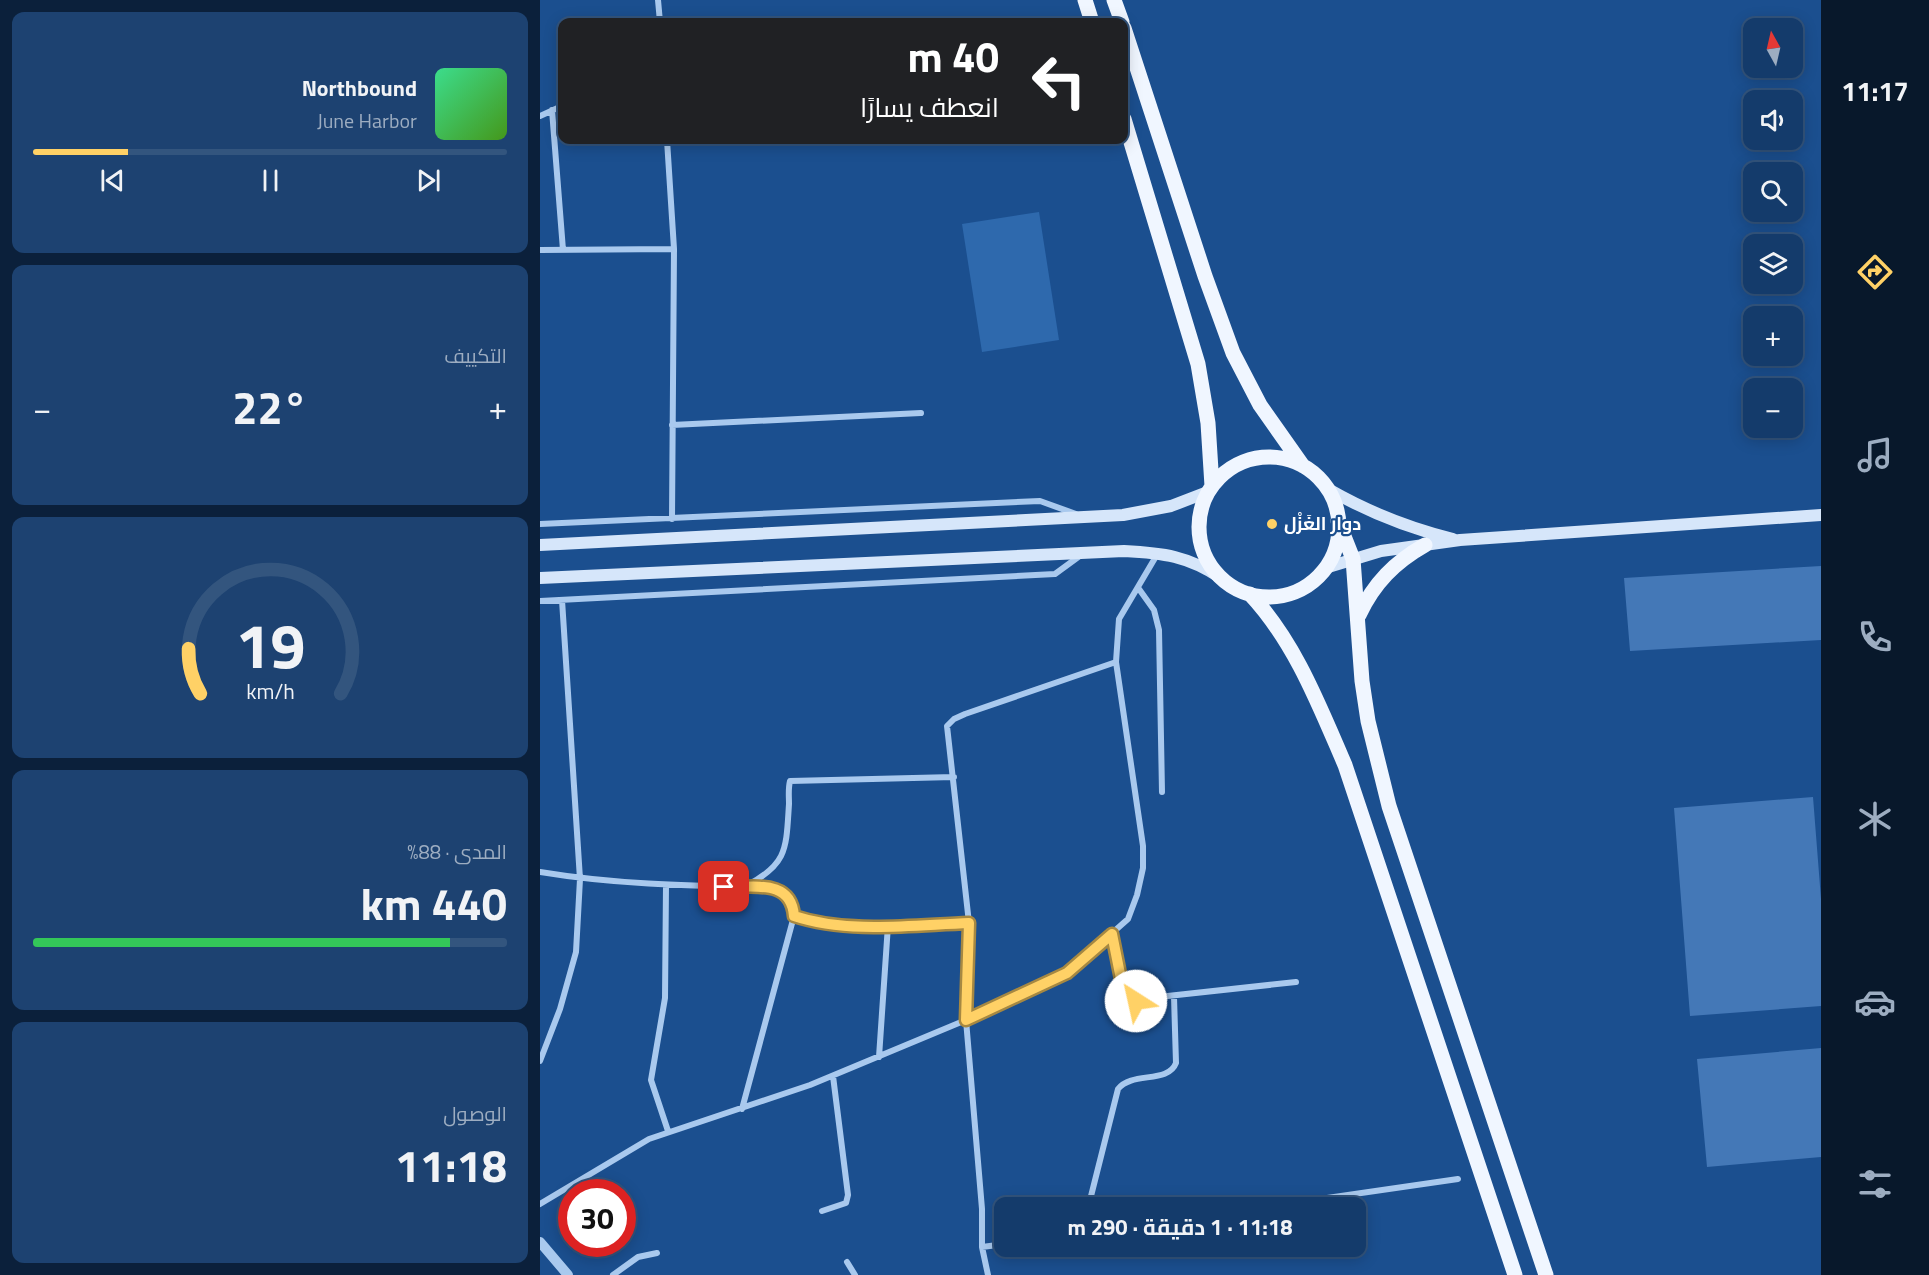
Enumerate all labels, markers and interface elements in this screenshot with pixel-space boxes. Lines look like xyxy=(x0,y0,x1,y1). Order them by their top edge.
north arrow xyxy=(1743,18,1803,78)
map controls xyxy=(1743,18,1803,438)
text: 40 m xyxy=(907,24,999,88)
icon: left xyxy=(1020,42,1098,120)
text: 11:17 xyxy=(1841,70,1909,111)
text: Northbound xyxy=(302,71,417,105)
text: انعطف يسارًا xyxy=(860,86,999,127)
button: sound xyxy=(1743,90,1803,150)
text: June Harbor xyxy=(317,105,417,136)
button: search xyxy=(1743,162,1803,222)
icon: previous xyxy=(96,164,129,197)
icon: pause xyxy=(254,164,287,197)
icon: next xyxy=(412,164,445,197)
button: layers xyxy=(1743,234,1803,294)
icon: directions xyxy=(1854,251,1896,293)
button: + xyxy=(1743,306,1803,366)
text: التكييف xyxy=(444,340,507,371)
text: 22° xyxy=(232,373,308,441)
button: − xyxy=(1743,378,1803,438)
text: − xyxy=(33,383,51,433)
text: + xyxy=(489,383,507,433)
icon: music xyxy=(1854,434,1896,476)
place label: دوار الغَزْل xyxy=(1284,510,1361,537)
marker: دوار الغَزْل xyxy=(1265,517,1279,531)
text: 19 xyxy=(235,598,305,693)
icon: phone xyxy=(1854,616,1896,658)
text: km/h xyxy=(246,676,294,708)
icon: climate xyxy=(1854,798,1896,840)
text: المدى · 88% xyxy=(407,836,507,867)
pin xyxy=(698,861,749,912)
text: 440 km xyxy=(361,869,507,937)
icon: arrive xyxy=(707,870,740,903)
position arrow xyxy=(1104,969,1168,1033)
icon: car xyxy=(1854,981,1896,1023)
text: الوصول xyxy=(443,1098,507,1129)
text: 11:18 xyxy=(395,1131,507,1199)
icon: filters xyxy=(1854,1163,1896,1205)
speed limit sign: 30 xyxy=(558,1179,636,1257)
text: 11:18 · 1 دقيقة · 290 m xyxy=(1067,1210,1293,1244)

